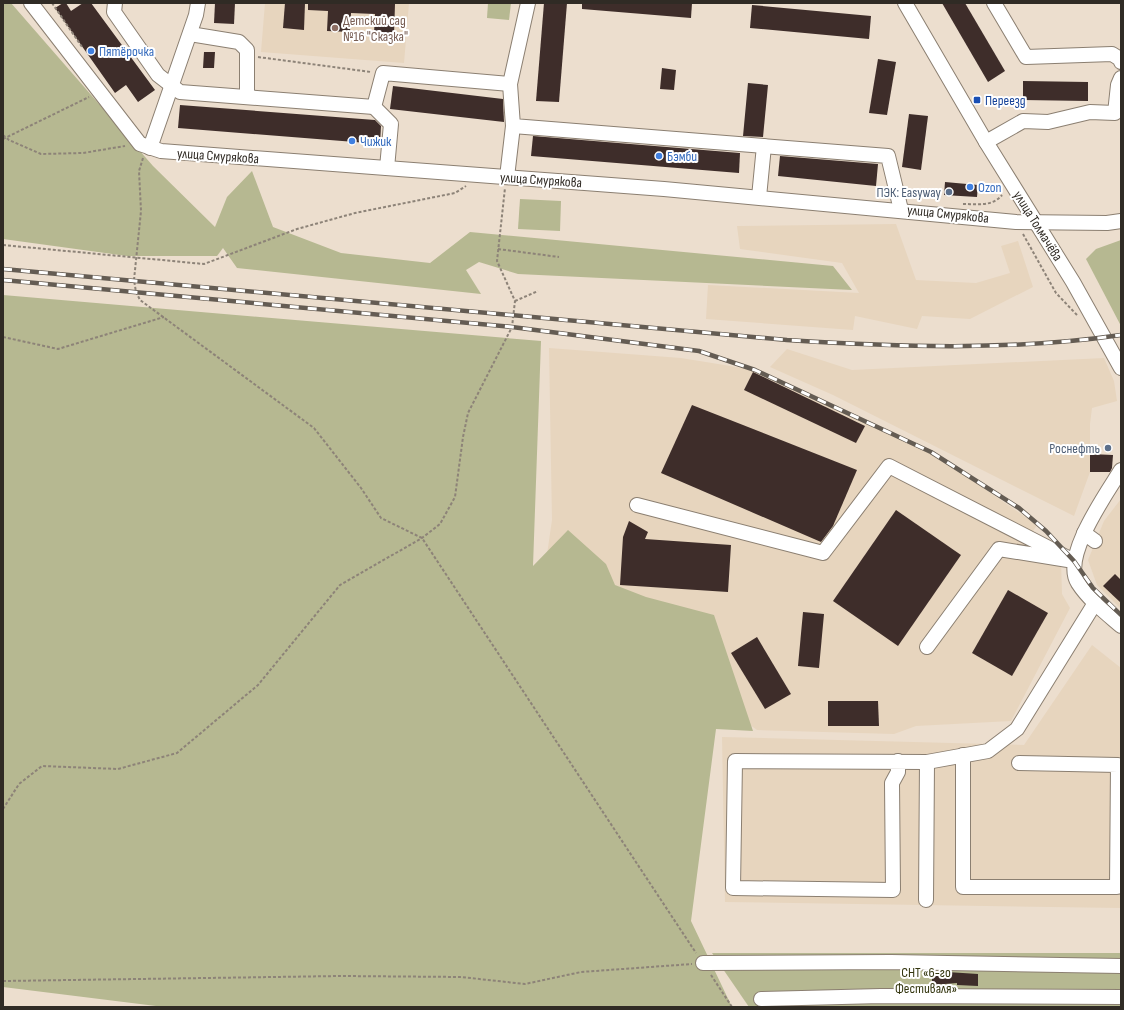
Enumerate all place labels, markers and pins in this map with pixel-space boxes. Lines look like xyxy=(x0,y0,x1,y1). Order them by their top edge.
place label: Детский сад №16 "Сказка" xyxy=(343,12,408,45)
marker: Детский сад №16 "Сказка" xyxy=(330,23,340,33)
place label: Пятёрочка xyxy=(99,43,154,60)
marker: Пятёрочка xyxy=(86,46,96,56)
place label: Переезд xyxy=(985,92,1026,109)
marker: Переезд xyxy=(972,95,982,105)
place label: Чижик xyxy=(360,133,392,150)
marker: Чижик xyxy=(347,136,357,146)
place label: Бэмби xyxy=(667,148,697,165)
marker: Бэмби xyxy=(654,151,664,161)
place label: Ozon xyxy=(978,179,1002,196)
marker: Ozon xyxy=(965,182,975,192)
place label: ПЭК: Easyway xyxy=(877,184,942,201)
marker: ПЭК: Easyway xyxy=(944,187,954,197)
place label: Роснефть xyxy=(1049,440,1100,457)
marker: Роснефть xyxy=(1103,443,1113,453)

